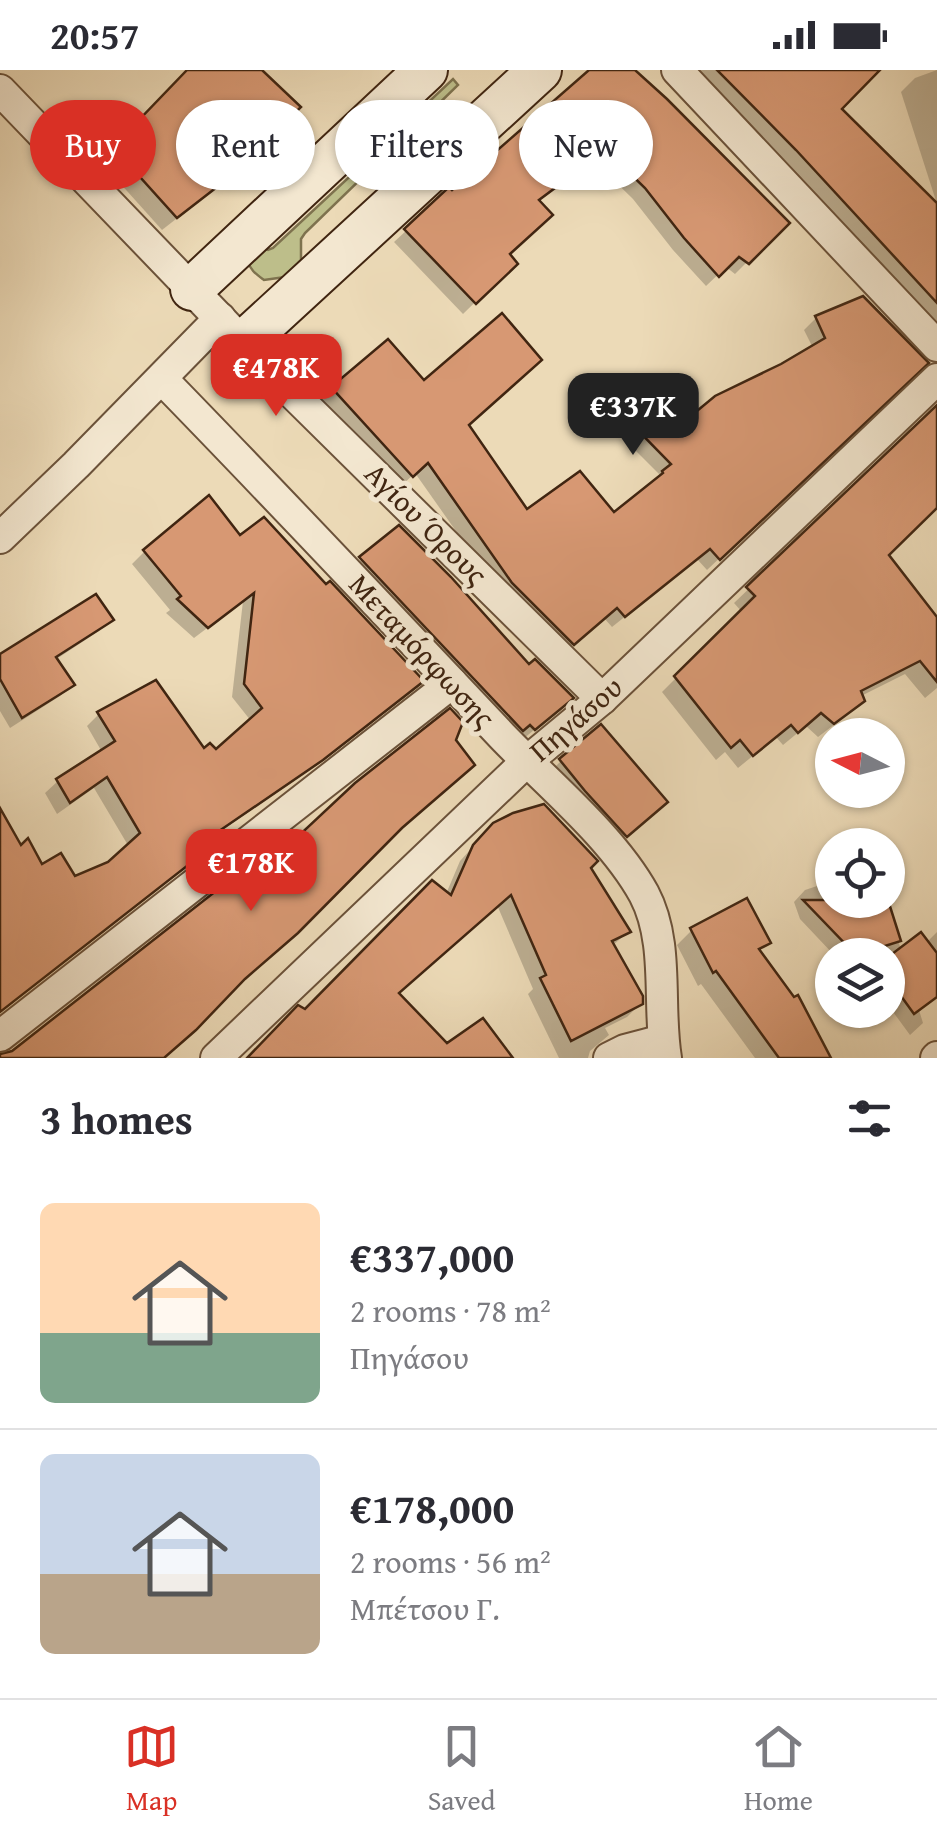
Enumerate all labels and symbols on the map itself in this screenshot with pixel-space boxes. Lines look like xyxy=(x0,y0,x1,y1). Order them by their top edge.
pin: €478K xyxy=(206,334,346,419)
pin: €337K xyxy=(563,373,703,458)
street label: Αγίου Όρους xyxy=(355,452,498,595)
street label: Μεταμόρφωσης xyxy=(339,563,506,738)
street label: Πηγάσου xyxy=(519,665,632,771)
north arrow xyxy=(815,718,905,808)
pin: €178K xyxy=(181,829,321,914)

